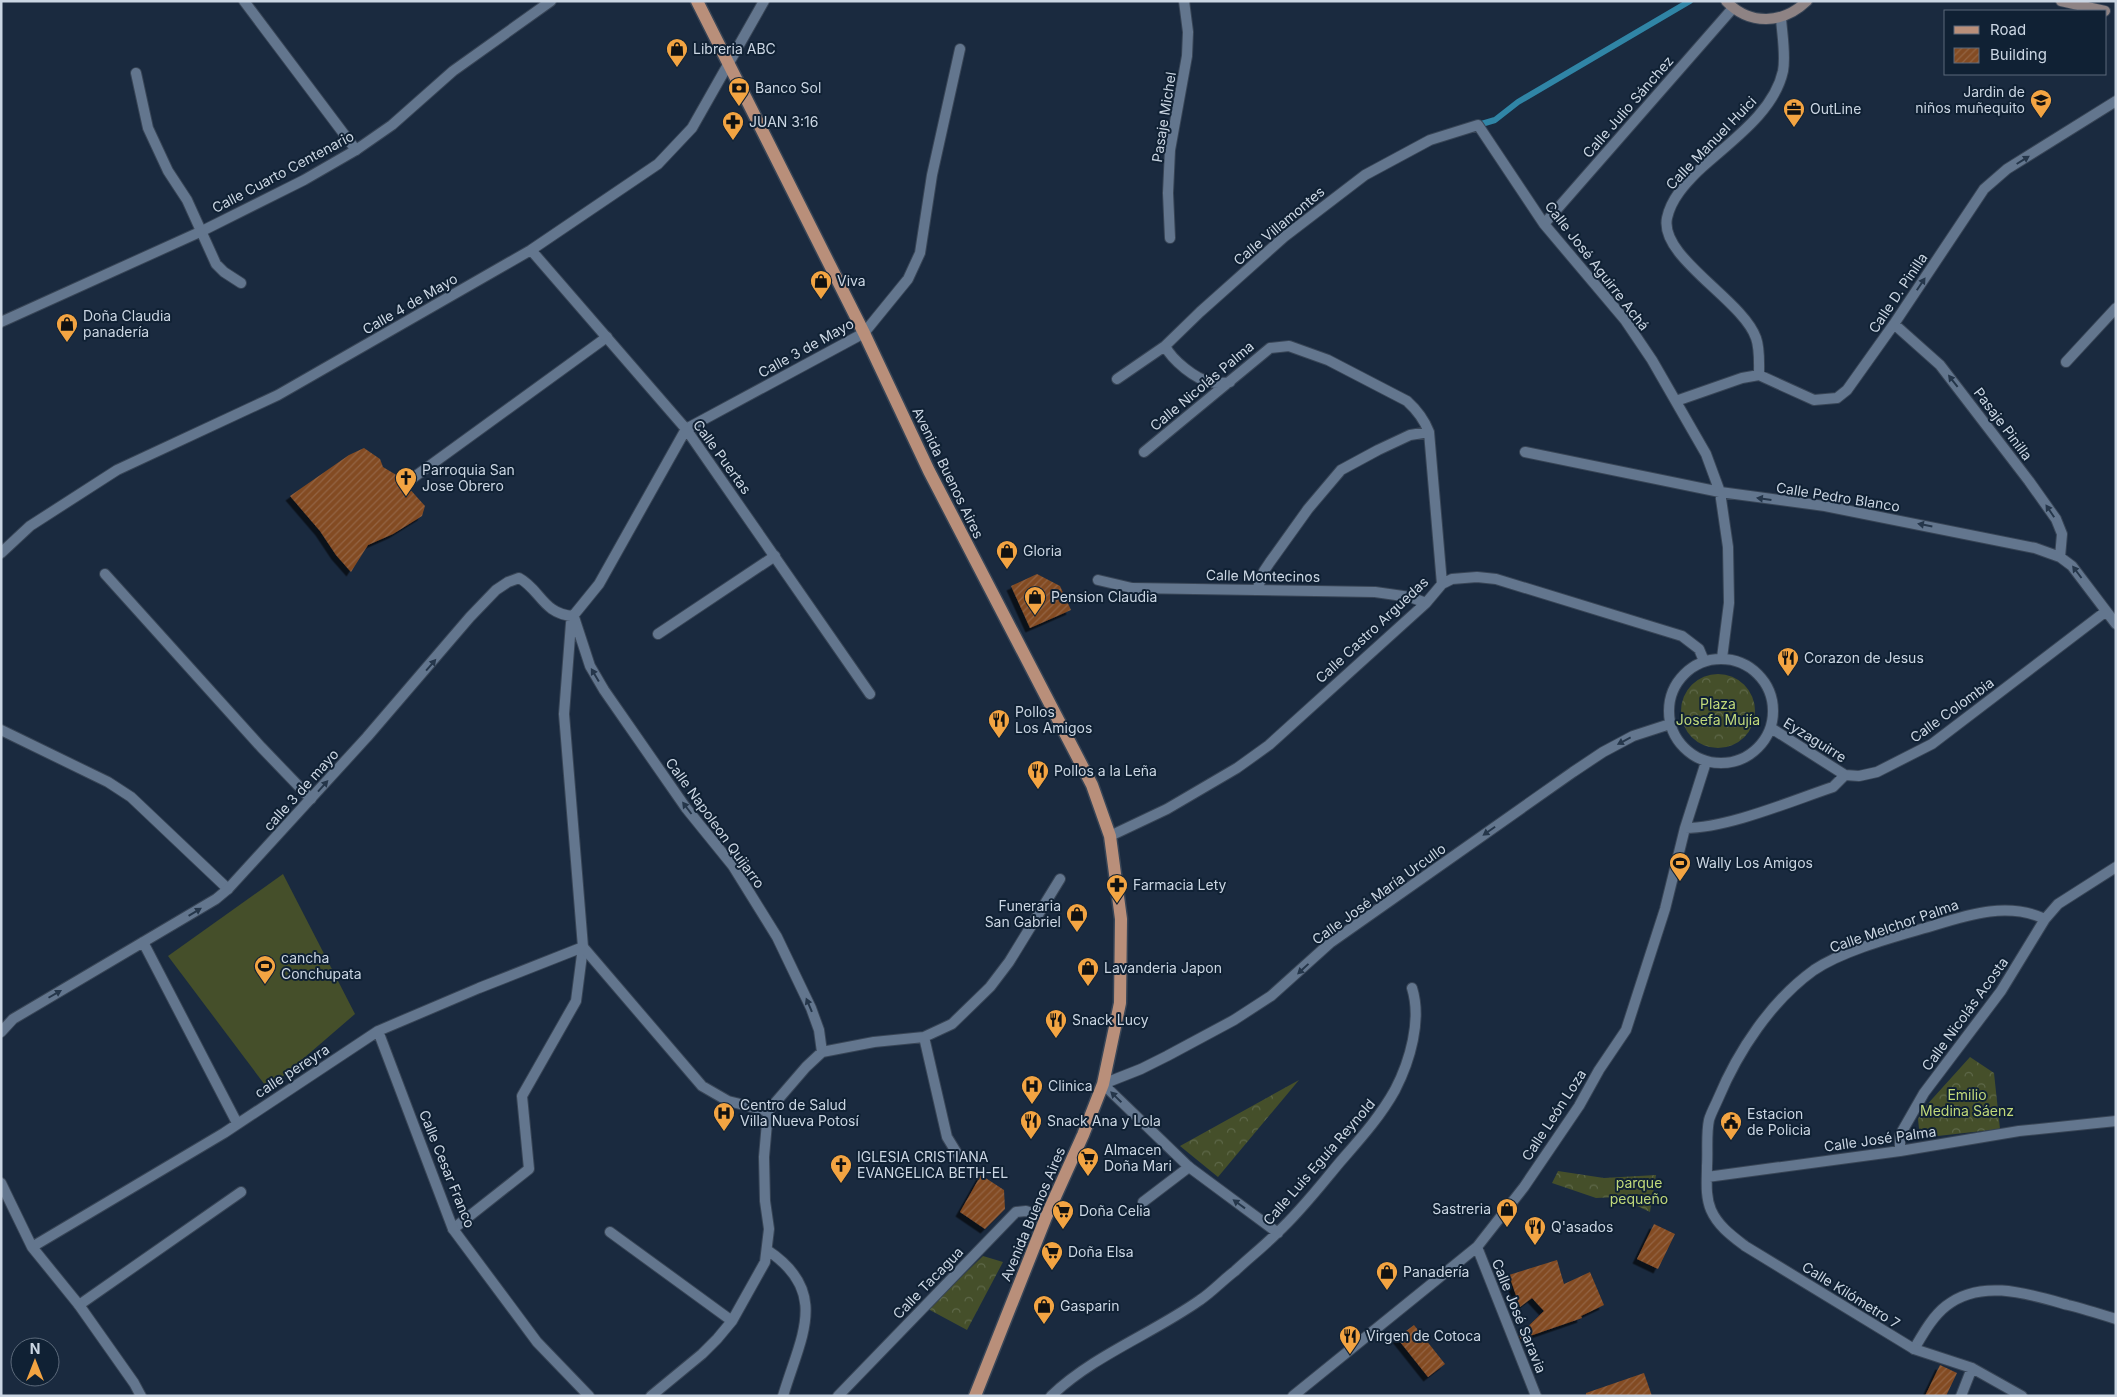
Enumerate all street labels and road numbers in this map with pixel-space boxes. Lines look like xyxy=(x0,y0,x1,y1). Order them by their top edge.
street label: Calle Julio Sánchez xyxy=(1579,52,1676,161)
street label: Pasaje Michel xyxy=(1148,70,1179,163)
street label: Calle Manuel Huici xyxy=(1662,93,1759,193)
street label: Calle Cuarto Centenario xyxy=(209,127,357,216)
street label: Calle Villamontes xyxy=(1230,183,1328,269)
street label: Calle José Aguirre Achá xyxy=(1542,198,1653,334)
street label: Calle D. Pinilla xyxy=(1865,249,1931,336)
street label: Calle 4 de Mayo xyxy=(359,269,460,338)
street label: Calle 3 de Mayo xyxy=(755,314,856,381)
street label: Calle Nicolás Palma xyxy=(1146,337,1257,434)
street label: Pasaje Pinilla xyxy=(1971,384,2036,463)
street label: Avenida Buenos Aires xyxy=(909,404,988,541)
street label: Calle Puertas xyxy=(690,416,755,497)
street label: Calle Pedro Blanco xyxy=(1775,478,1901,515)
street label: Calle Montecinos xyxy=(1206,566,1320,585)
street label: Calle Castro Arguedas xyxy=(1312,573,1432,686)
street label: Calle Colombia xyxy=(1906,673,1997,746)
street label: Eyzaguirre xyxy=(1781,714,1850,766)
street label: calle 3 de mayo xyxy=(260,745,342,834)
street label: Calle Napoleon Quijarro xyxy=(662,754,768,891)
street label: Calle José María Urcullo xyxy=(1309,839,1449,948)
street label: Calle Melchor Palma xyxy=(1827,895,1961,956)
street label: Calle Nicolás Acosta xyxy=(1918,954,2011,1074)
street label: calle pereyra xyxy=(251,1040,332,1101)
street label: Calle León Loza xyxy=(1518,1066,1589,1164)
street label: Calle Luis Eguía Reynold xyxy=(1259,1095,1378,1228)
street label: Calle Cesar Franco xyxy=(416,1107,479,1230)
street label: Calle José Palma xyxy=(1823,1122,1937,1155)
street label: Avenida Buenos Aires xyxy=(997,1144,1068,1283)
street label: Calle Tacagua xyxy=(889,1243,966,1322)
street label: Calle José Saravia xyxy=(1489,1256,1550,1375)
street label: Calle Kilómetro 7 xyxy=(1799,1258,1903,1332)

